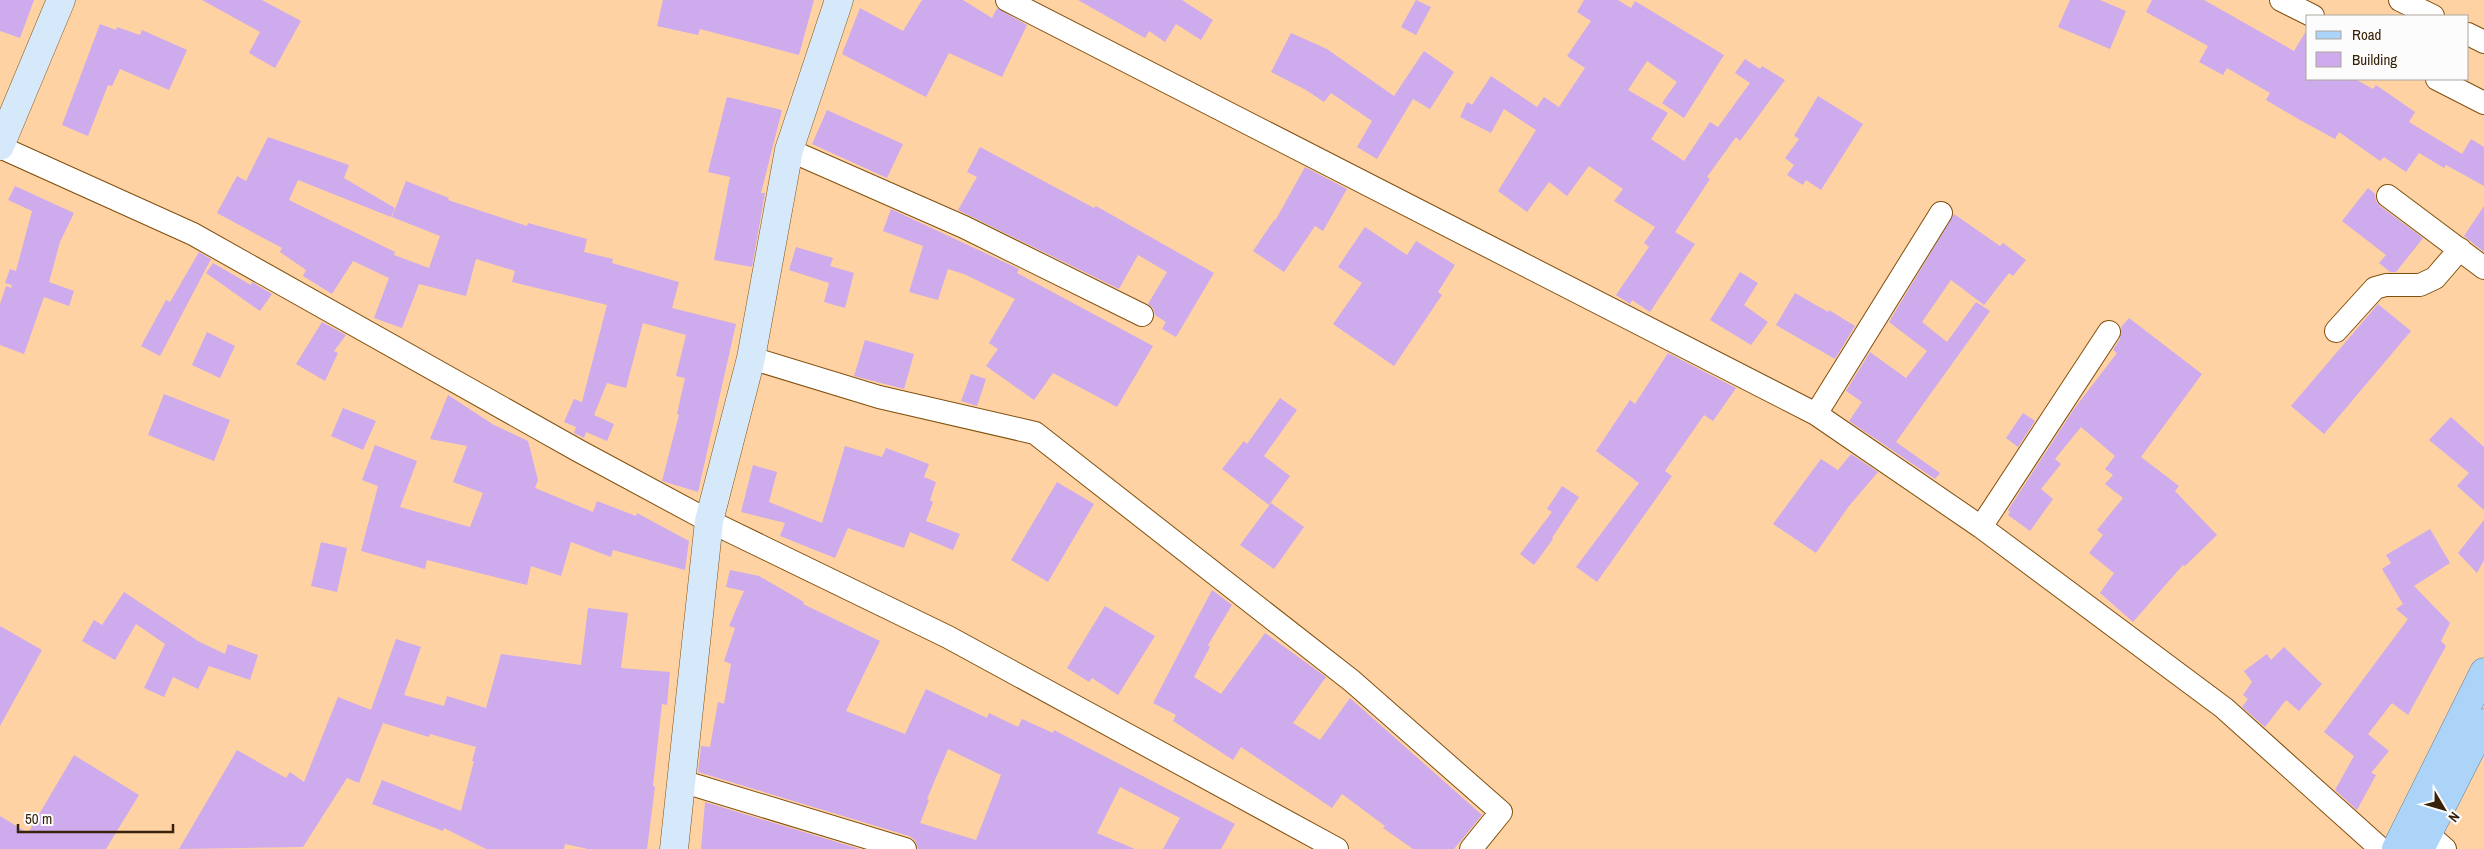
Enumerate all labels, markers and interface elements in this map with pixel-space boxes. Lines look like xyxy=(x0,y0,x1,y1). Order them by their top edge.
legend xyxy=(2306,15,2469,80)
text: Road xyxy=(2352,24,2381,45)
text: Building xyxy=(2352,49,2397,70)
north arrow xyxy=(2419,784,2469,834)
scale bar xyxy=(18,802,172,834)
text: 50 m xyxy=(25,808,52,829)
text: N xyxy=(2445,808,2464,826)

